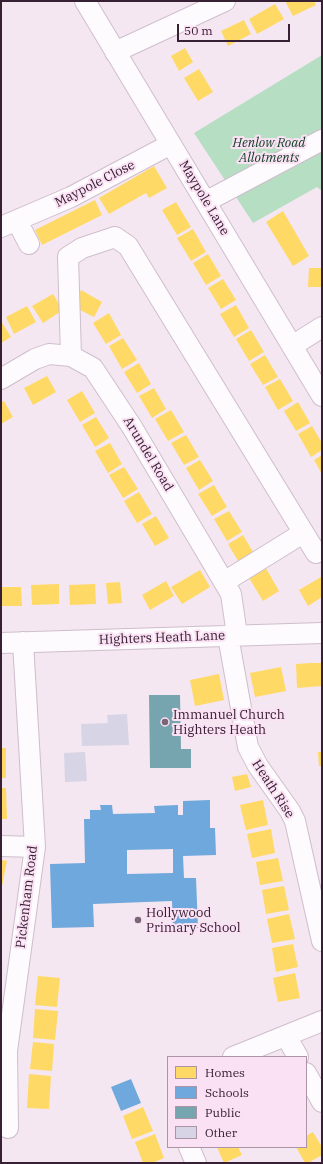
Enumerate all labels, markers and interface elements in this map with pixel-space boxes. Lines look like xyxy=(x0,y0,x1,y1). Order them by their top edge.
scale bar xyxy=(179,16,292,42)
text: 50 m xyxy=(184,23,213,38)
park label: Henlow Road Allotments xyxy=(233,135,305,166)
street label: Maypole Close xyxy=(52,157,138,211)
street label: Maypole Lane xyxy=(176,158,232,238)
street label: Arundel Road xyxy=(120,414,176,494)
street label: Highters Heath Lane xyxy=(99,628,225,648)
place label: Immanuel Church Highters Heath xyxy=(173,707,285,738)
marker: Immanuel Church Highters Heath xyxy=(160,717,170,727)
street label: Heath Rise xyxy=(248,757,298,821)
street label: Pickenham Road xyxy=(13,845,41,949)
place label: Hollywood Primary School xyxy=(146,905,241,936)
marker: Hollywood Primary School xyxy=(133,915,143,925)
legend xyxy=(167,1056,307,1148)
text: Homes xyxy=(205,1065,245,1080)
text: Schools xyxy=(205,1085,249,1100)
text: Public xyxy=(205,1105,241,1120)
text: Other xyxy=(205,1125,237,1140)

